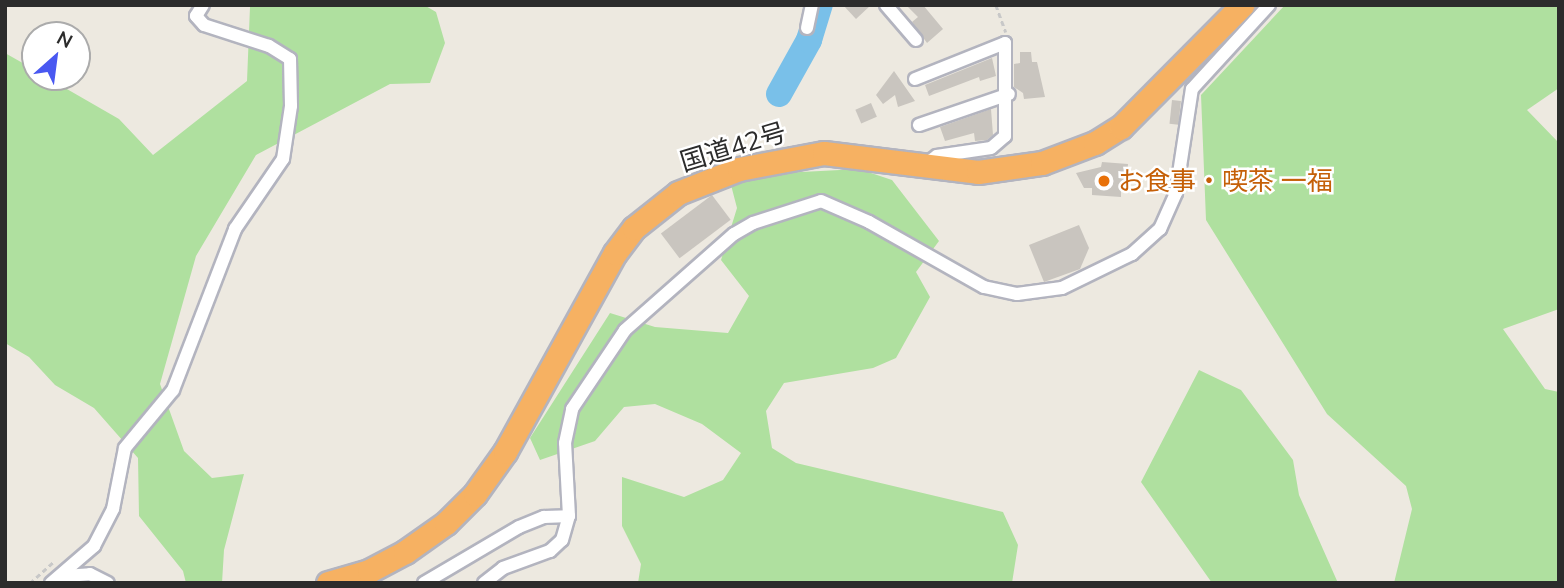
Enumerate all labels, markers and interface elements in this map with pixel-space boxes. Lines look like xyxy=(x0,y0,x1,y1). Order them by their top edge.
north arrow xyxy=(21,21,91,91)
text: N xyxy=(53,25,77,53)
street label: 国道42号 xyxy=(676,116,790,178)
place label: お食事・喫茶 一福 xyxy=(1118,165,1333,197)
marker: お食事・喫茶 一福 xyxy=(1096,173,1112,189)

